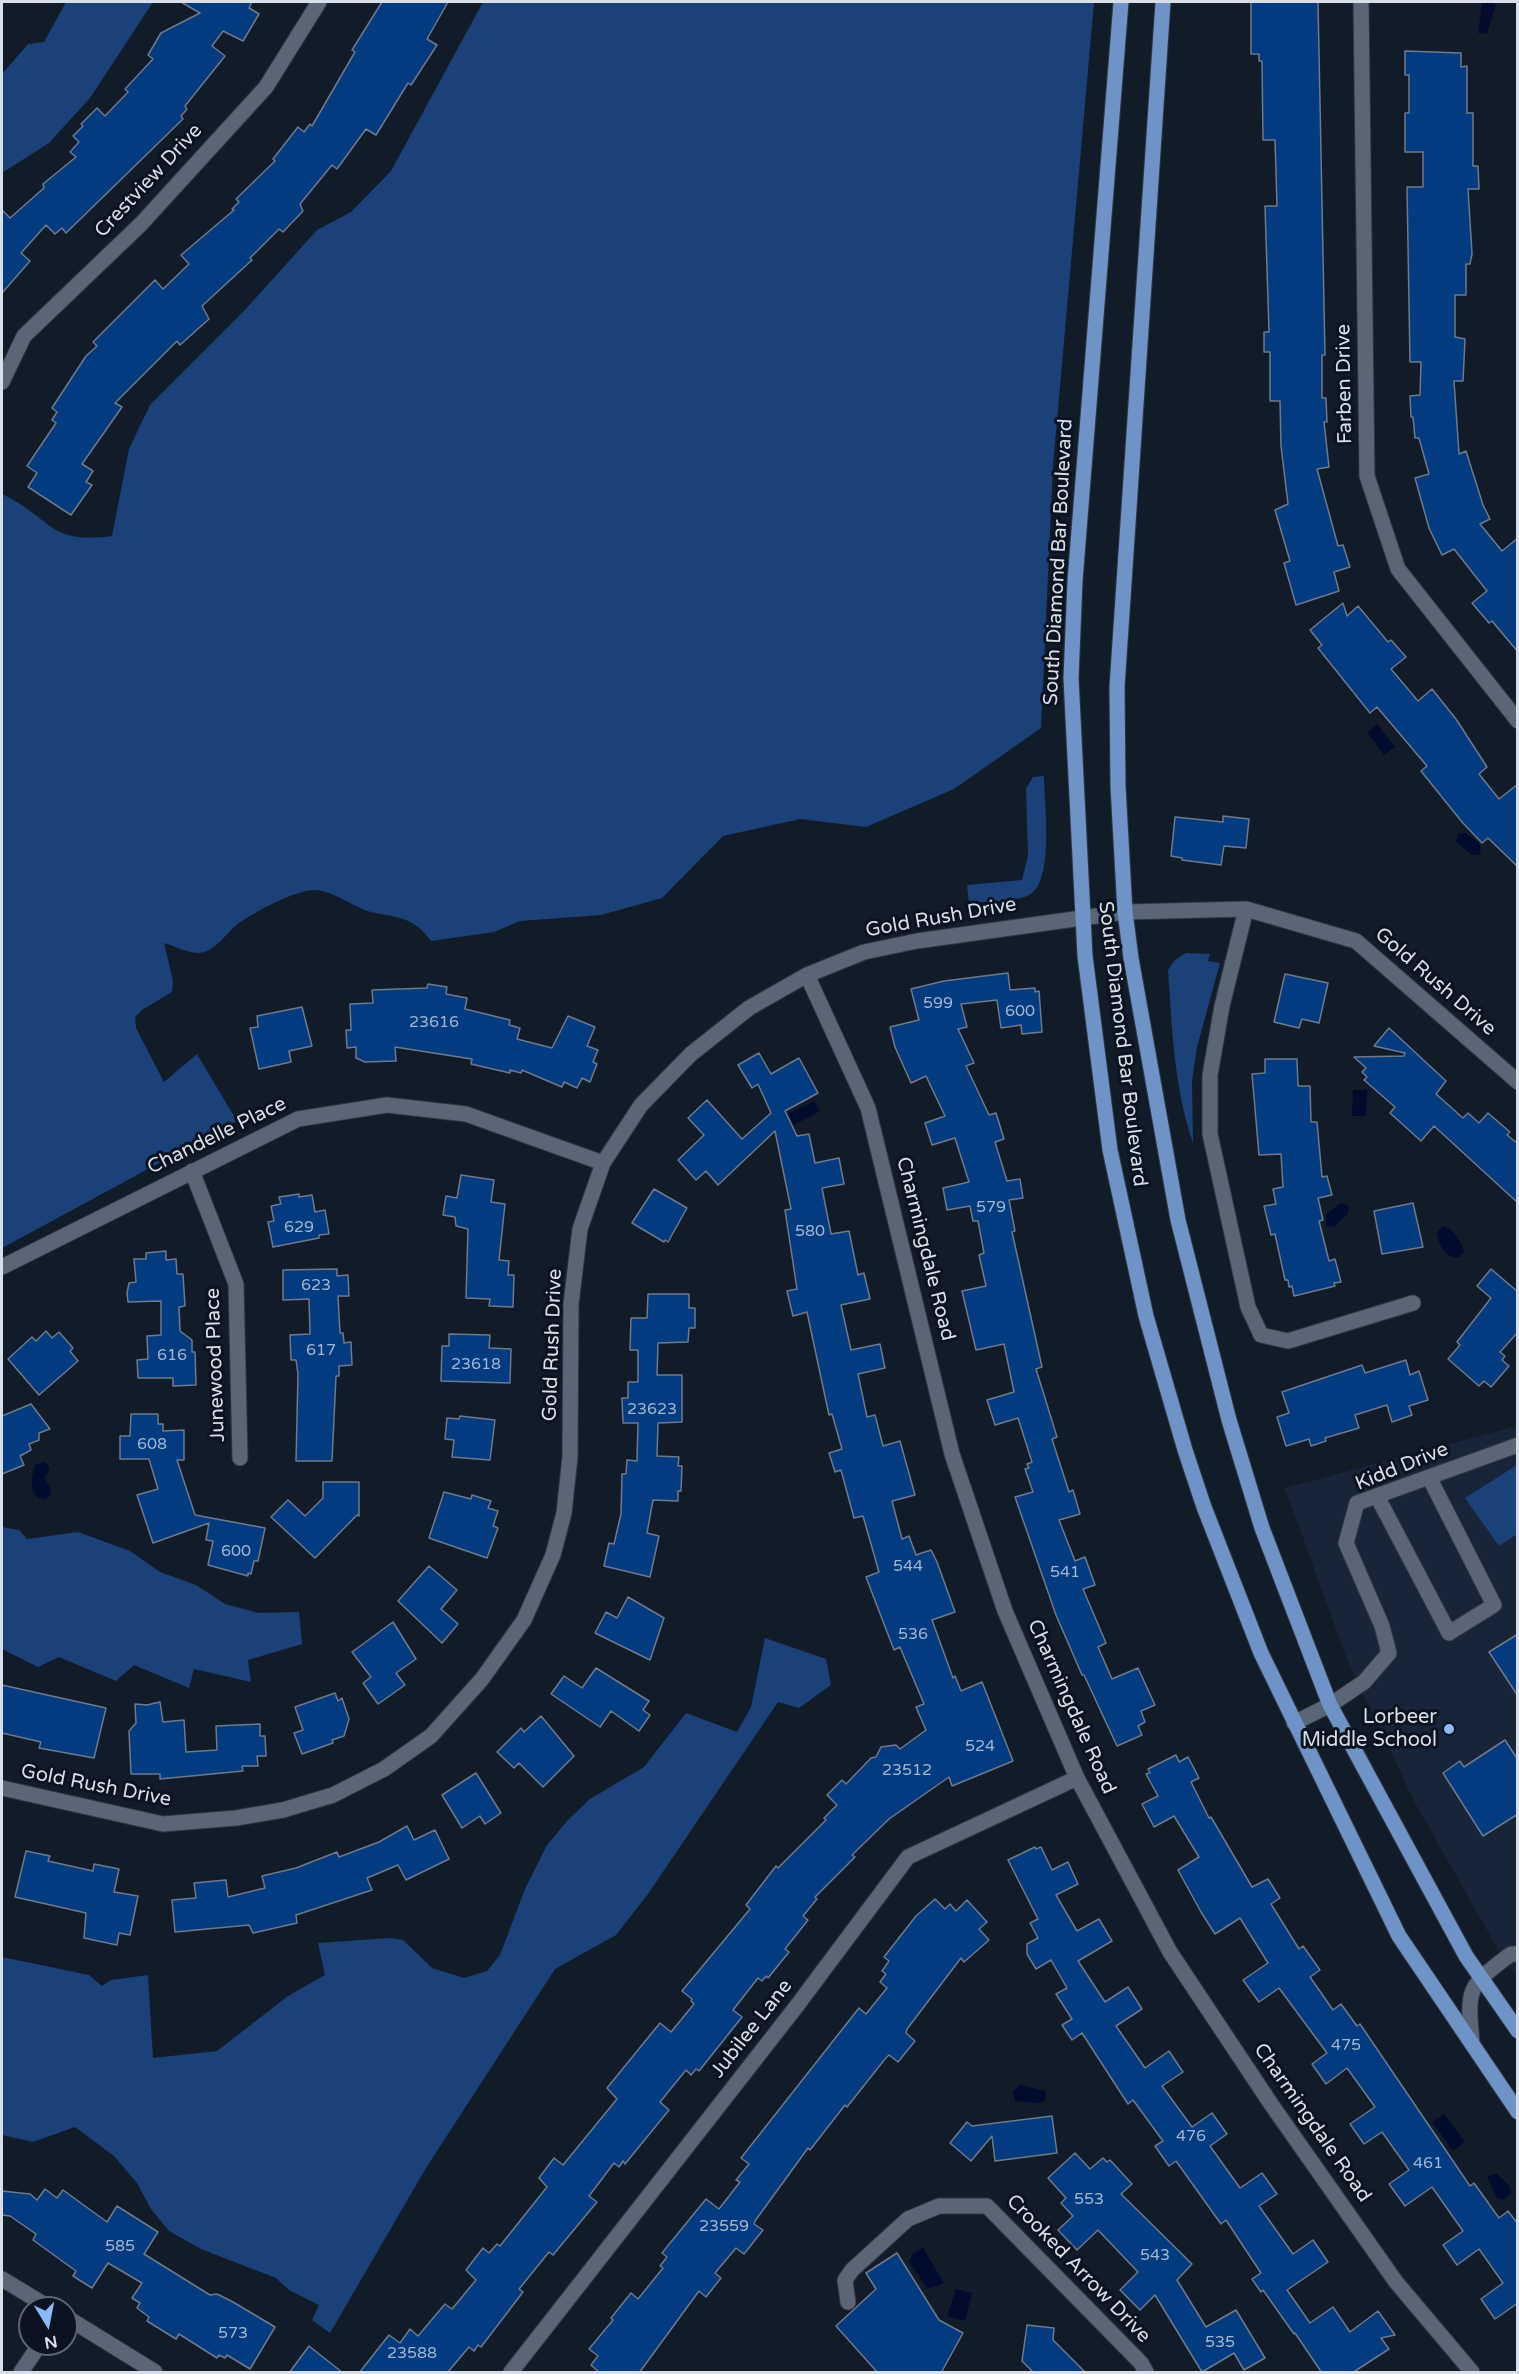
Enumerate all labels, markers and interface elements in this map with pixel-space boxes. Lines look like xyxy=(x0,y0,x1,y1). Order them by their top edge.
street label: Crestview Drive xyxy=(90,119,208,243)
street label: Farben Drive xyxy=(1332,324,1358,444)
street label: South Diamond Bar Boulevard xyxy=(1040,418,1078,706)
street label: Gold Rush Drive xyxy=(864,893,1018,943)
street label: South Diamond Bar Boulevard xyxy=(1093,900,1151,1188)
street label: Gold Rush Drive xyxy=(1369,923,1501,1041)
house number: 599 xyxy=(923,994,953,1014)
house number: 600 xyxy=(1005,1002,1035,1022)
house number: 23616 xyxy=(409,1013,459,1033)
street label: Chandelle Place xyxy=(144,1092,290,1180)
street label: Charmingdale Road xyxy=(891,1155,959,1343)
house number: 579 xyxy=(976,1198,1006,1218)
house number: 629 xyxy=(284,1218,314,1238)
house number: 580 xyxy=(795,1222,825,1242)
street label: Gold Rush Drive xyxy=(538,1268,568,1422)
house number: 623 xyxy=(301,1276,331,1296)
street label: Junewood Place xyxy=(201,1288,231,1442)
house number: 617 xyxy=(306,1341,336,1361)
house number: 616 xyxy=(157,1346,187,1366)
house number: 23618 xyxy=(451,1355,501,1375)
house number: 23623 xyxy=(627,1400,677,1420)
house number: 608 xyxy=(137,1435,167,1455)
street label: Kidd Drive xyxy=(1352,1438,1452,1496)
house number: 600 xyxy=(221,1542,251,1562)
house number: 544 xyxy=(893,1557,923,1577)
house number: 541 xyxy=(1050,1563,1080,1583)
street label: Charmingdale Road xyxy=(1022,1616,1120,1798)
house number: 536 xyxy=(898,1625,928,1645)
place label: Lorbeer Middle School xyxy=(1302,1706,1437,1753)
marker: Lorbeer Middle School xyxy=(1442,1722,1456,1736)
house number: 524 xyxy=(965,1737,995,1757)
street label: Gold Rush Drive xyxy=(19,1760,173,1812)
house number: 23512 xyxy=(882,1761,932,1781)
street label: Jubilee Lane xyxy=(706,1975,798,2083)
house number: 475 xyxy=(1331,2036,1361,2056)
street label: Charmingdale Road xyxy=(1248,2039,1376,2207)
house number: 476 xyxy=(1176,2127,1206,2147)
house number: 461 xyxy=(1413,2154,1443,2174)
street label: Crooked Arrow Drive xyxy=(1001,2190,1155,2348)
house number: 553 xyxy=(1074,2190,1104,2210)
house number: 23559 xyxy=(699,2217,749,2237)
house number: 585 xyxy=(105,2237,135,2257)
house number: 543 xyxy=(1140,2246,1170,2266)
north arrow xyxy=(18,2296,78,2356)
house number: 573 xyxy=(218,2324,248,2344)
text: N xyxy=(43,2331,59,2353)
house number: 535 xyxy=(1205,2333,1235,2353)
house number: 23588 xyxy=(387,2344,437,2364)

